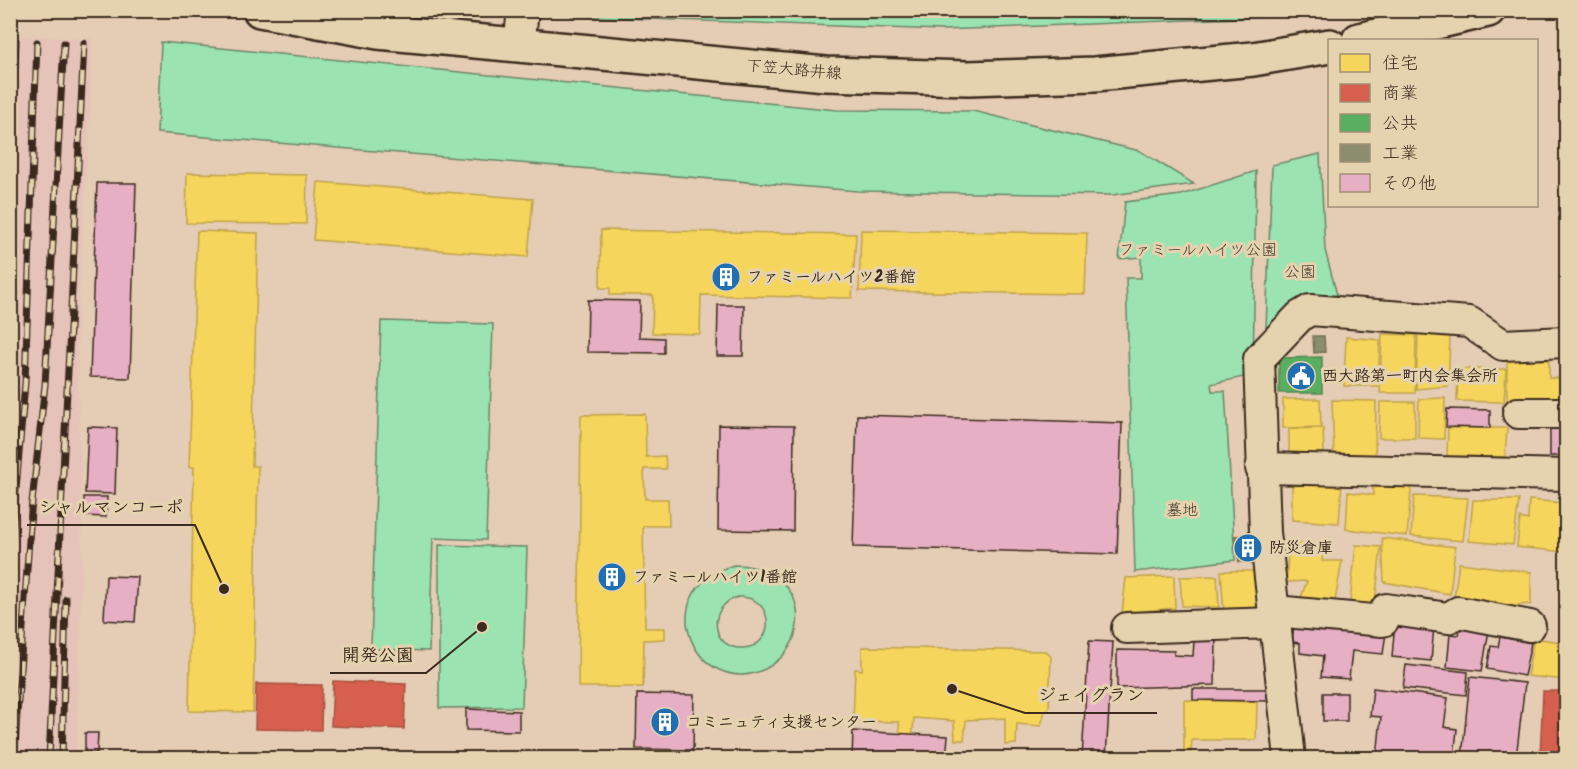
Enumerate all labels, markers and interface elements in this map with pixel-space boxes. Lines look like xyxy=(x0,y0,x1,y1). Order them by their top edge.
legend xyxy=(1328,39,1538,207)
text: 住宅 xyxy=(1382,50,1418,79)
street label: 下笠大路井線 xyxy=(745,53,843,87)
text: 商業 xyxy=(1382,80,1418,109)
text: 公共 xyxy=(1382,110,1418,139)
text: 工業 xyxy=(1382,140,1418,169)
text: その他 xyxy=(1382,170,1436,199)
park label: ファミールハイツ公園 xyxy=(1119,238,1277,263)
park label: 公園 xyxy=(1284,260,1316,285)
building icon: ファミールハイツ2番館 xyxy=(710,261,742,293)
place label: ファミールハイツ2番館 xyxy=(747,265,916,290)
public building icon: 西大路第一町内会集会所 xyxy=(1285,360,1317,392)
place label: 西大路第一町内会集会所 xyxy=(1322,364,1498,389)
callout: シャルマンコーポ xyxy=(27,489,195,525)
text: シャルマンコーポ xyxy=(39,494,183,523)
park label: 墓地 xyxy=(1166,498,1198,523)
building icon: 防災倉庫 xyxy=(1232,532,1264,564)
place label: 防災倉庫 xyxy=(1269,536,1333,561)
building icon: ファミールハイツ1番館 xyxy=(596,561,628,593)
place label: ファミールハイツ1番館 xyxy=(633,565,797,590)
callout: 開発公園 xyxy=(330,637,426,673)
text: 開発公園 xyxy=(342,642,414,671)
callout: ジェイグラン xyxy=(1025,677,1157,713)
text: ジェイグラン xyxy=(1038,682,1144,711)
building icon: コミニュティ支援センター xyxy=(649,706,681,738)
place label: コミニュティ支援センター xyxy=(686,710,877,735)

